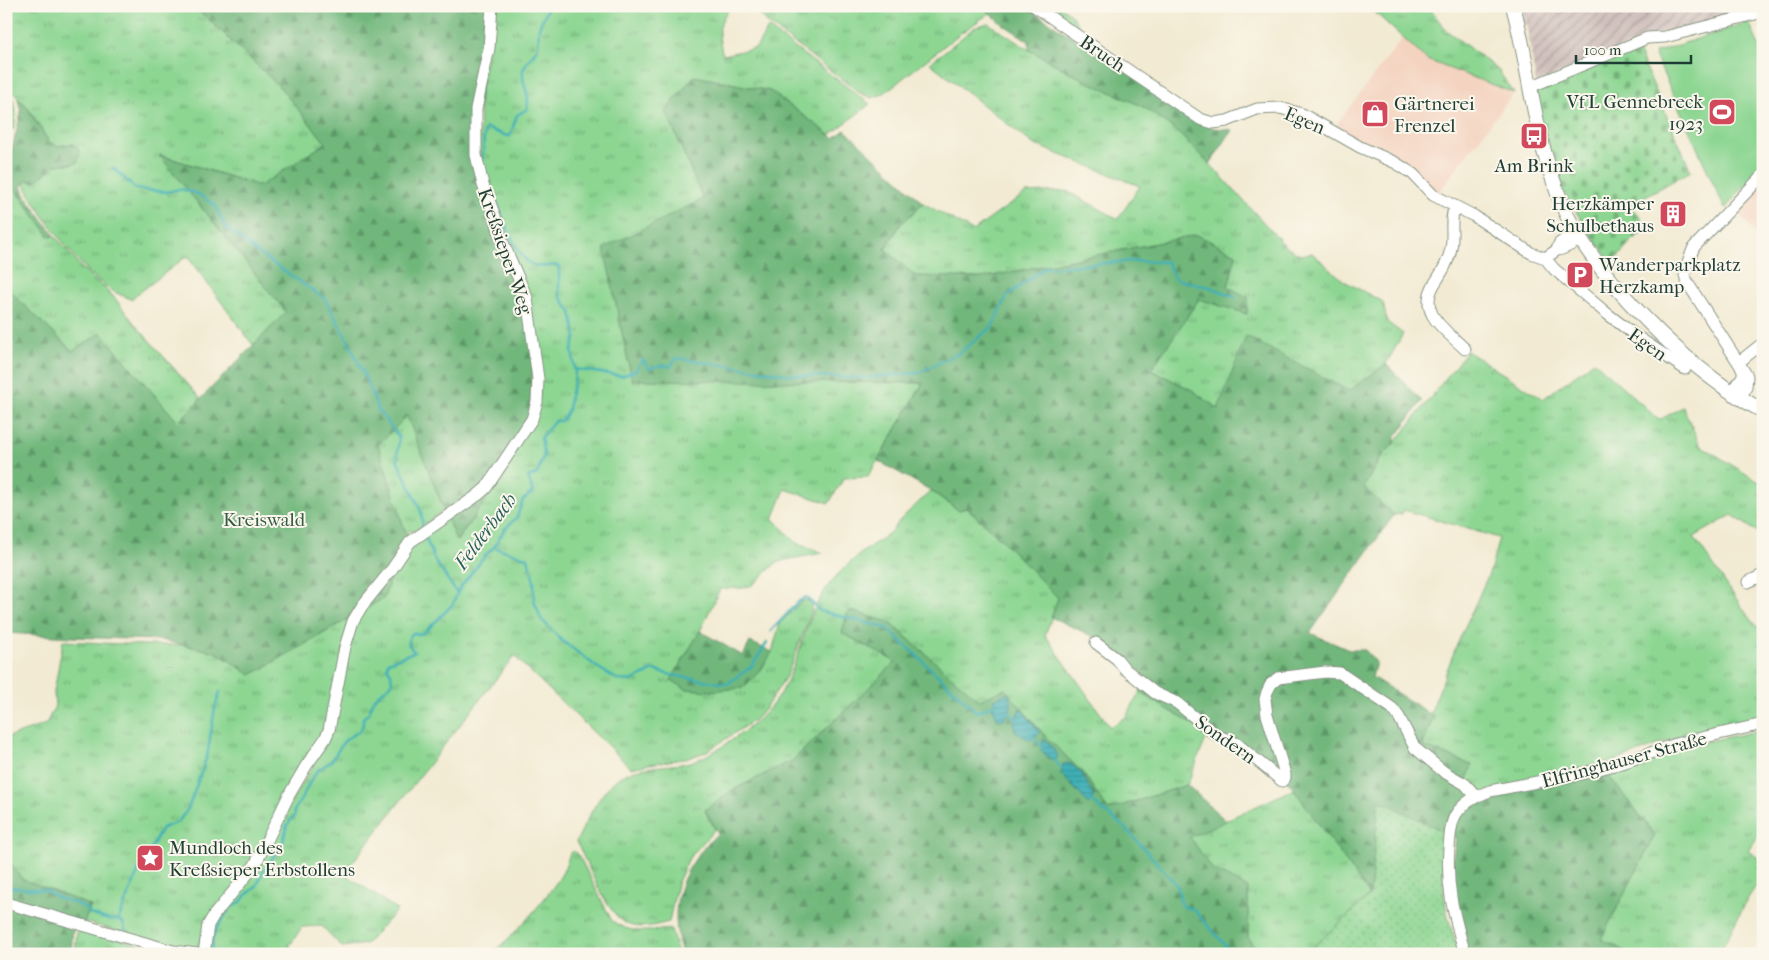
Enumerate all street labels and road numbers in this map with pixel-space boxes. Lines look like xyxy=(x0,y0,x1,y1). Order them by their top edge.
street label: Bruch xyxy=(1075,31,1130,77)
street label: Egen xyxy=(1281,103,1328,139)
street label: Kreßsieper Weg xyxy=(473,185,537,318)
street label: Egen xyxy=(1624,324,1671,366)
street label: Sondern xyxy=(1191,711,1260,769)
street label: Elfringhauser Straße xyxy=(1539,727,1709,793)

